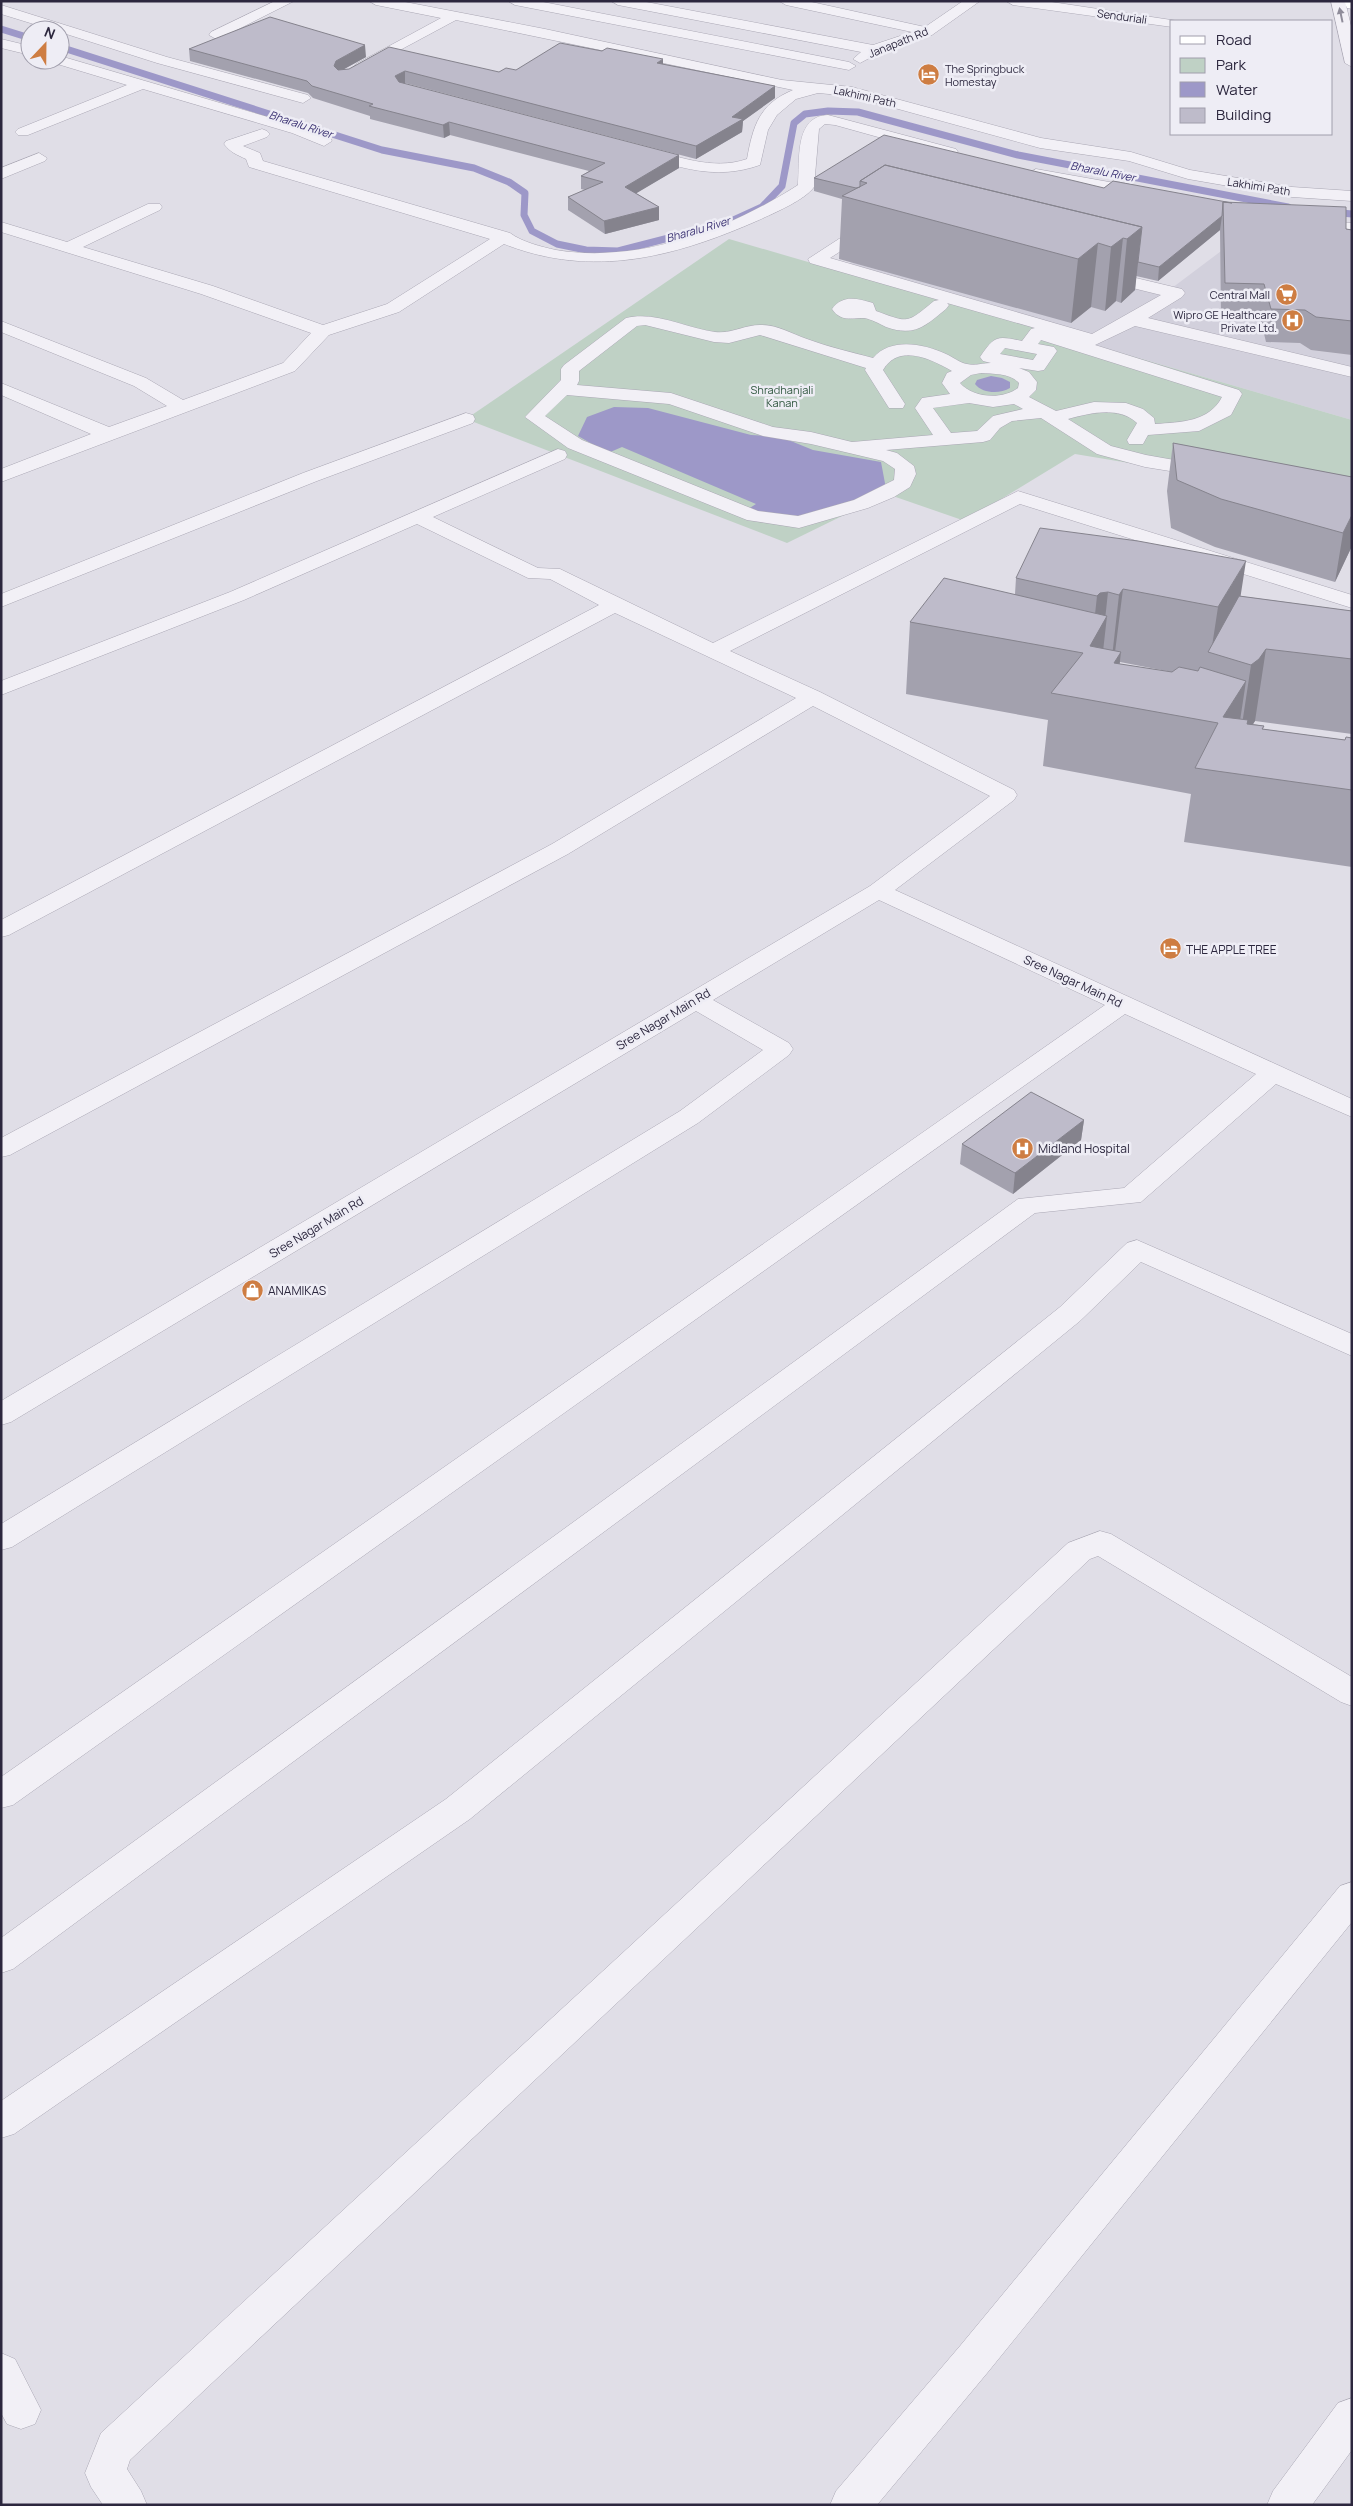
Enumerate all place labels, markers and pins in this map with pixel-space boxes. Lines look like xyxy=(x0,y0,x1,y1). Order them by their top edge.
place label: The Springbuck Homestay xyxy=(945,61,1025,89)
hotel icon: The Springbuck Homestay xyxy=(917,62,941,86)
supermarket icon: Central Mall xyxy=(1274,282,1298,306)
place label: Central Mall xyxy=(1210,287,1270,302)
place label: Wipro GE Healthcare Private Ltd. xyxy=(1173,307,1278,335)
hospital icon: Wipro GE Healthcare Private Ltd. xyxy=(1281,308,1305,332)
hotel icon: THE APPLE TREE xyxy=(1158,937,1182,961)
place label: THE APPLE TREE xyxy=(1186,941,1277,958)
hospital icon: Midland Hospital xyxy=(1010,1136,1034,1160)
place label: Midland Hospital xyxy=(1038,1140,1130,1157)
shop icon: ANAMIKAS xyxy=(240,1278,264,1302)
place label: ANAMIKAS xyxy=(268,1282,326,1299)

